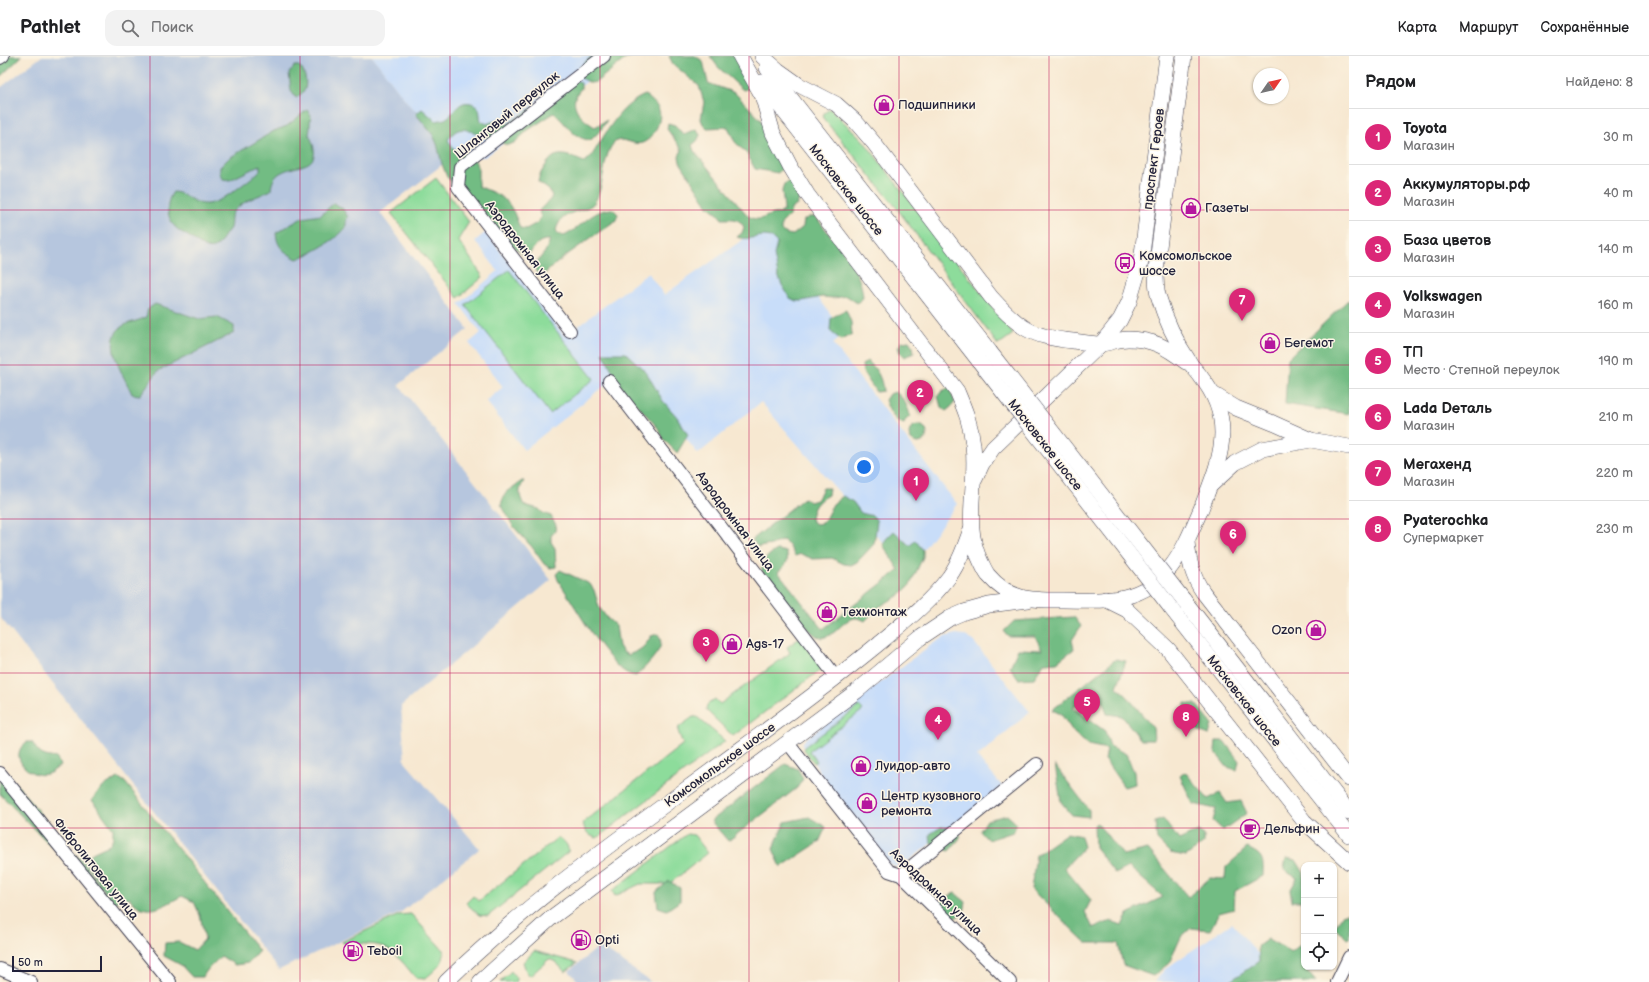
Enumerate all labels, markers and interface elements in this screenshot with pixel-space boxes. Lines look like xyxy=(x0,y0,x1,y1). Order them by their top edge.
search box xyxy=(105,10,385,46)
text: Pathlet xyxy=(20,16,81,39)
icon: search xyxy=(119,17,141,39)
text: Поиск xyxy=(151,18,194,37)
text: Карта xyxy=(1398,19,1437,36)
text: Маршрут xyxy=(1459,19,1519,36)
text: Сохранённые xyxy=(1541,19,1629,36)
street label: Шланговый переулок xyxy=(451,68,563,162)
north arrow xyxy=(1253,68,1289,104)
text: Рядом xyxy=(1365,72,1416,92)
text: Найдено: 8 xyxy=(1565,74,1633,90)
shop icon: Подшипники xyxy=(873,94,895,116)
place label: Подшипники xyxy=(898,97,976,113)
street label: проспект Героев xyxy=(1140,107,1168,211)
text: Toyota xyxy=(1403,119,1447,138)
text: 1 xyxy=(1375,129,1381,145)
text: 30 m xyxy=(1603,129,1633,145)
text: Магазин xyxy=(1403,138,1455,154)
street label: Московское шоссе xyxy=(805,141,887,239)
text: Аккумуляторы.рф xyxy=(1403,175,1530,194)
text: 2 xyxy=(1374,185,1382,201)
text: 40 m xyxy=(1603,185,1633,201)
text: Магазин xyxy=(1403,194,1455,210)
street label: Аэродромная улица xyxy=(481,197,569,303)
shop icon: Газеты xyxy=(1180,197,1202,219)
place label: Газеты xyxy=(1205,200,1249,216)
text: База цветов xyxy=(1403,231,1491,250)
text: 3 xyxy=(1374,241,1382,257)
text: 140 m xyxy=(1598,241,1633,257)
place label: Комсомольское шоссе xyxy=(1139,248,1232,279)
text: Магазин xyxy=(1403,250,1455,266)
bus stop icon: Комсомольское шоссе xyxy=(1114,252,1136,274)
text: Volkswagen xyxy=(1403,287,1482,306)
pin: 7 xyxy=(1229,288,1255,321)
text: 4 xyxy=(1374,297,1382,313)
text: 160 m xyxy=(1598,297,1633,313)
text: Магазин xyxy=(1403,306,1455,322)
shop icon: Бегемот xyxy=(1259,332,1281,354)
place label: Бегемот xyxy=(1284,335,1334,351)
text: ТП xyxy=(1403,343,1423,362)
text: 5 xyxy=(1374,353,1382,369)
text: 190 m xyxy=(1599,353,1633,369)
text: Место · Степной переулок xyxy=(1403,362,1560,378)
pin: 2 xyxy=(907,380,933,413)
street label: Московское шоссе xyxy=(1004,396,1086,494)
text: Lada Dеталь xyxy=(1403,399,1492,418)
text: 6 xyxy=(1374,409,1382,425)
text: 210 m xyxy=(1599,409,1633,425)
text: Магазин xyxy=(1403,418,1455,434)
text: Мегахенд xyxy=(1403,455,1471,474)
your location xyxy=(854,457,874,477)
text: 7 xyxy=(1374,465,1382,481)
text: 220 m xyxy=(1596,465,1633,481)
street label: Аэродромная улица xyxy=(692,467,778,574)
pin: 1 xyxy=(903,468,929,501)
text: Магазин xyxy=(1403,474,1455,490)
text: Pyaterochka xyxy=(1403,511,1488,530)
pin: 6 xyxy=(1220,521,1246,554)
text: 8 xyxy=(1374,521,1382,537)
text: 230 m xyxy=(1596,521,1633,537)
text: Супермаркет xyxy=(1403,530,1484,546)
shop icon: Техмонтаж xyxy=(816,601,838,623)
place label: Техмонтаж xyxy=(841,604,908,620)
shop icon: Ozon xyxy=(1305,619,1327,641)
place label: Ozon xyxy=(1272,622,1302,638)
pin: 3 xyxy=(693,629,719,662)
shop icon: Ags-17 xyxy=(721,633,743,655)
place label: Ags-17 xyxy=(746,636,784,652)
street label: Московское шоссе xyxy=(1203,652,1285,750)
pin: 5 xyxy=(1074,689,1100,722)
pin: 8 xyxy=(1173,704,1199,737)
pin: 4 xyxy=(925,707,951,740)
street label: Комсомольское шоссе xyxy=(661,719,779,811)
shop icon: Луидор-авто xyxy=(850,755,872,777)
place label: Луидор-авто xyxy=(874,758,951,774)
place label: Центр кузовного ремонта xyxy=(881,788,981,819)
shop icon: Центр кузовного ремонта xyxy=(856,792,878,814)
street label: Фибролитовая улица xyxy=(50,815,142,924)
cafe icon: Дельфин xyxy=(1239,818,1261,840)
place label: Дельфин xyxy=(1264,821,1320,837)
street label: Аэродромная улица xyxy=(886,844,986,939)
map controls xyxy=(1301,862,1337,970)
button: + xyxy=(1301,862,1337,898)
button: − xyxy=(1301,898,1337,934)
fuel station icon: Opti xyxy=(570,929,592,951)
place label: Opti xyxy=(595,932,619,948)
button: locate xyxy=(1301,934,1337,970)
fuel station icon: Teboil xyxy=(342,940,364,962)
place label: Teboil xyxy=(367,943,402,959)
scale bar xyxy=(12,954,102,973)
text: 50 m xyxy=(18,956,43,969)

